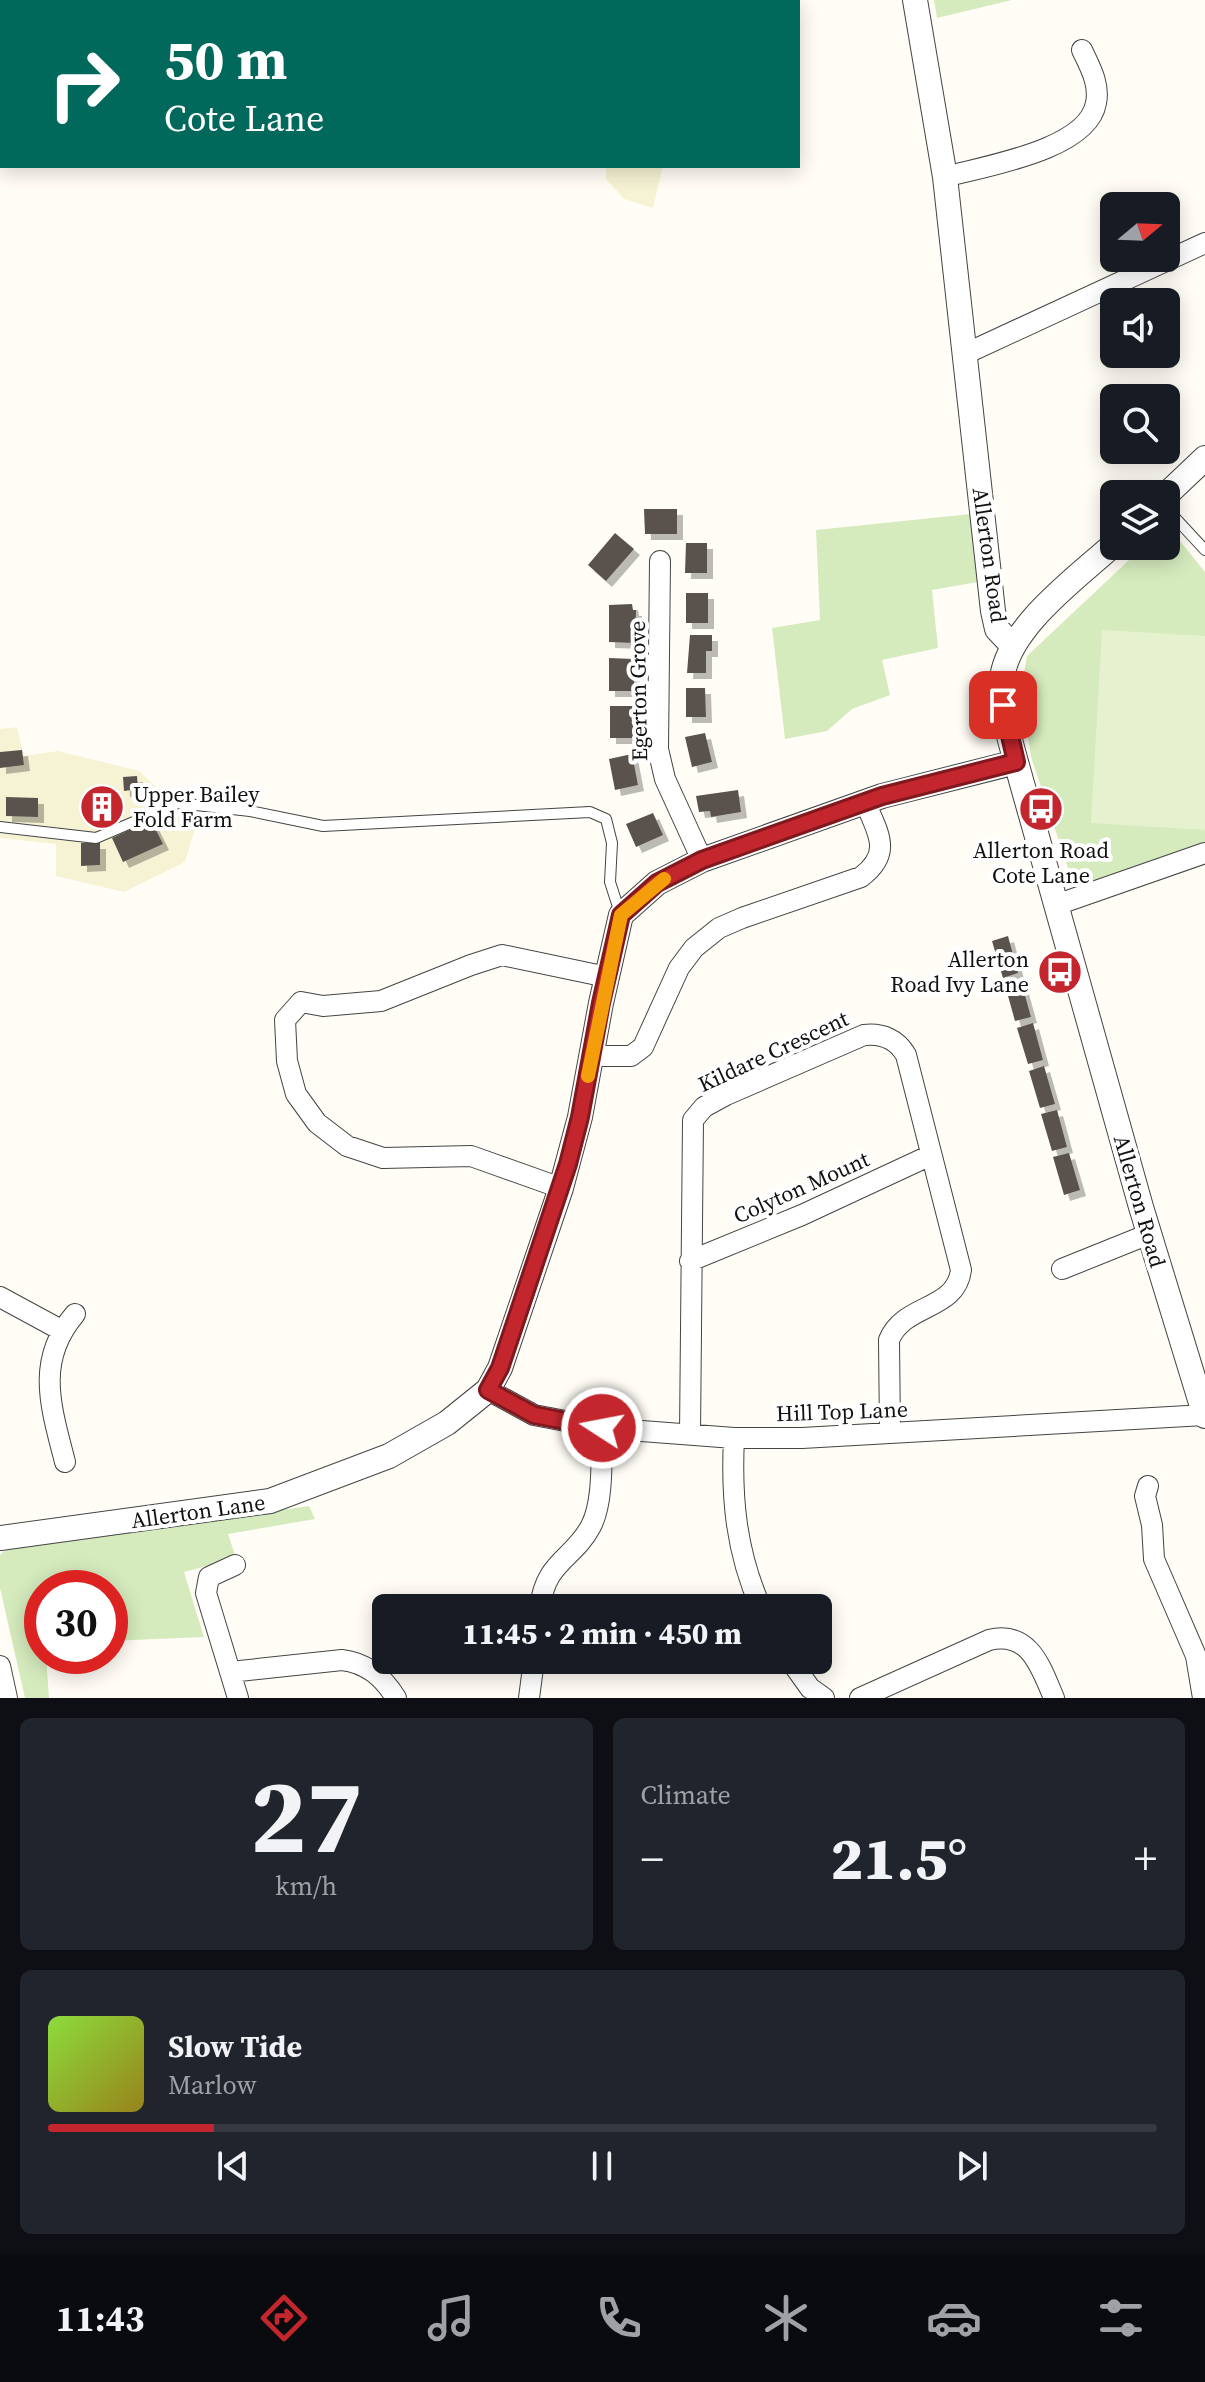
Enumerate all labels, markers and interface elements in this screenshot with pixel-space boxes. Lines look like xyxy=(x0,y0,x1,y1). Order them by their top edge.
text: 50 m xyxy=(164,21,287,98)
icon: right xyxy=(32,32,136,136)
text: Cote Lane xyxy=(164,94,324,143)
north arrow xyxy=(1100,192,1180,272)
map controls xyxy=(1100,192,1180,560)
button: sound xyxy=(1100,288,1180,368)
button: search xyxy=(1100,384,1180,464)
button: layers xyxy=(1100,480,1180,560)
street label: Allerton Road xyxy=(966,485,1014,625)
street label: Egerton Grove xyxy=(622,620,654,762)
pin xyxy=(969,671,1037,739)
icon: arrive xyxy=(981,683,1025,727)
place label: Upper Bailey Fold Farm xyxy=(133,779,260,834)
building icon: Upper Bailey Fold Farm xyxy=(78,783,126,831)
bus stop icon: Allerton Road Cote Lane xyxy=(1017,785,1065,833)
place label: Allerton Road Cote Lane xyxy=(973,835,1110,890)
place label: Allerton Road Ivy Lane xyxy=(890,944,1029,999)
bus stop icon: Allerton Road Ivy Lane xyxy=(1036,948,1084,996)
street label: Kildare Crescent xyxy=(693,1003,854,1099)
street label: Allerton Road xyxy=(1107,1131,1173,1271)
street label: Colyton Mount xyxy=(728,1143,874,1230)
position arrow xyxy=(560,1386,644,1470)
street label: Hill Top Lane xyxy=(776,1394,908,1428)
street label: Allerton Lane xyxy=(129,1487,267,1535)
speed limit sign: 30 xyxy=(24,1570,128,1674)
text: 11:45 · 2 min · 450 m xyxy=(462,1613,742,1654)
text: 27 xyxy=(250,1744,363,1887)
text: Climate xyxy=(641,1777,731,1813)
text: 21.5° xyxy=(830,1817,967,1899)
text: − xyxy=(641,1828,664,1889)
text: + xyxy=(1134,1828,1157,1889)
text: km/h xyxy=(275,1868,337,1904)
text: Slow Tide xyxy=(168,2026,302,2067)
text: Marlow xyxy=(168,2067,257,2103)
icon: previous xyxy=(211,2144,255,2188)
icon: pause xyxy=(580,2144,624,2188)
icon: next xyxy=(950,2144,994,2188)
icon: directions xyxy=(256,2290,312,2346)
icon: music xyxy=(423,2290,479,2346)
icon: phone xyxy=(591,2290,647,2346)
icon: climate xyxy=(758,2290,814,2346)
icon: car xyxy=(926,2290,982,2346)
icon: filters xyxy=(1093,2290,1149,2346)
text: 11:43 xyxy=(56,2294,145,2343)

